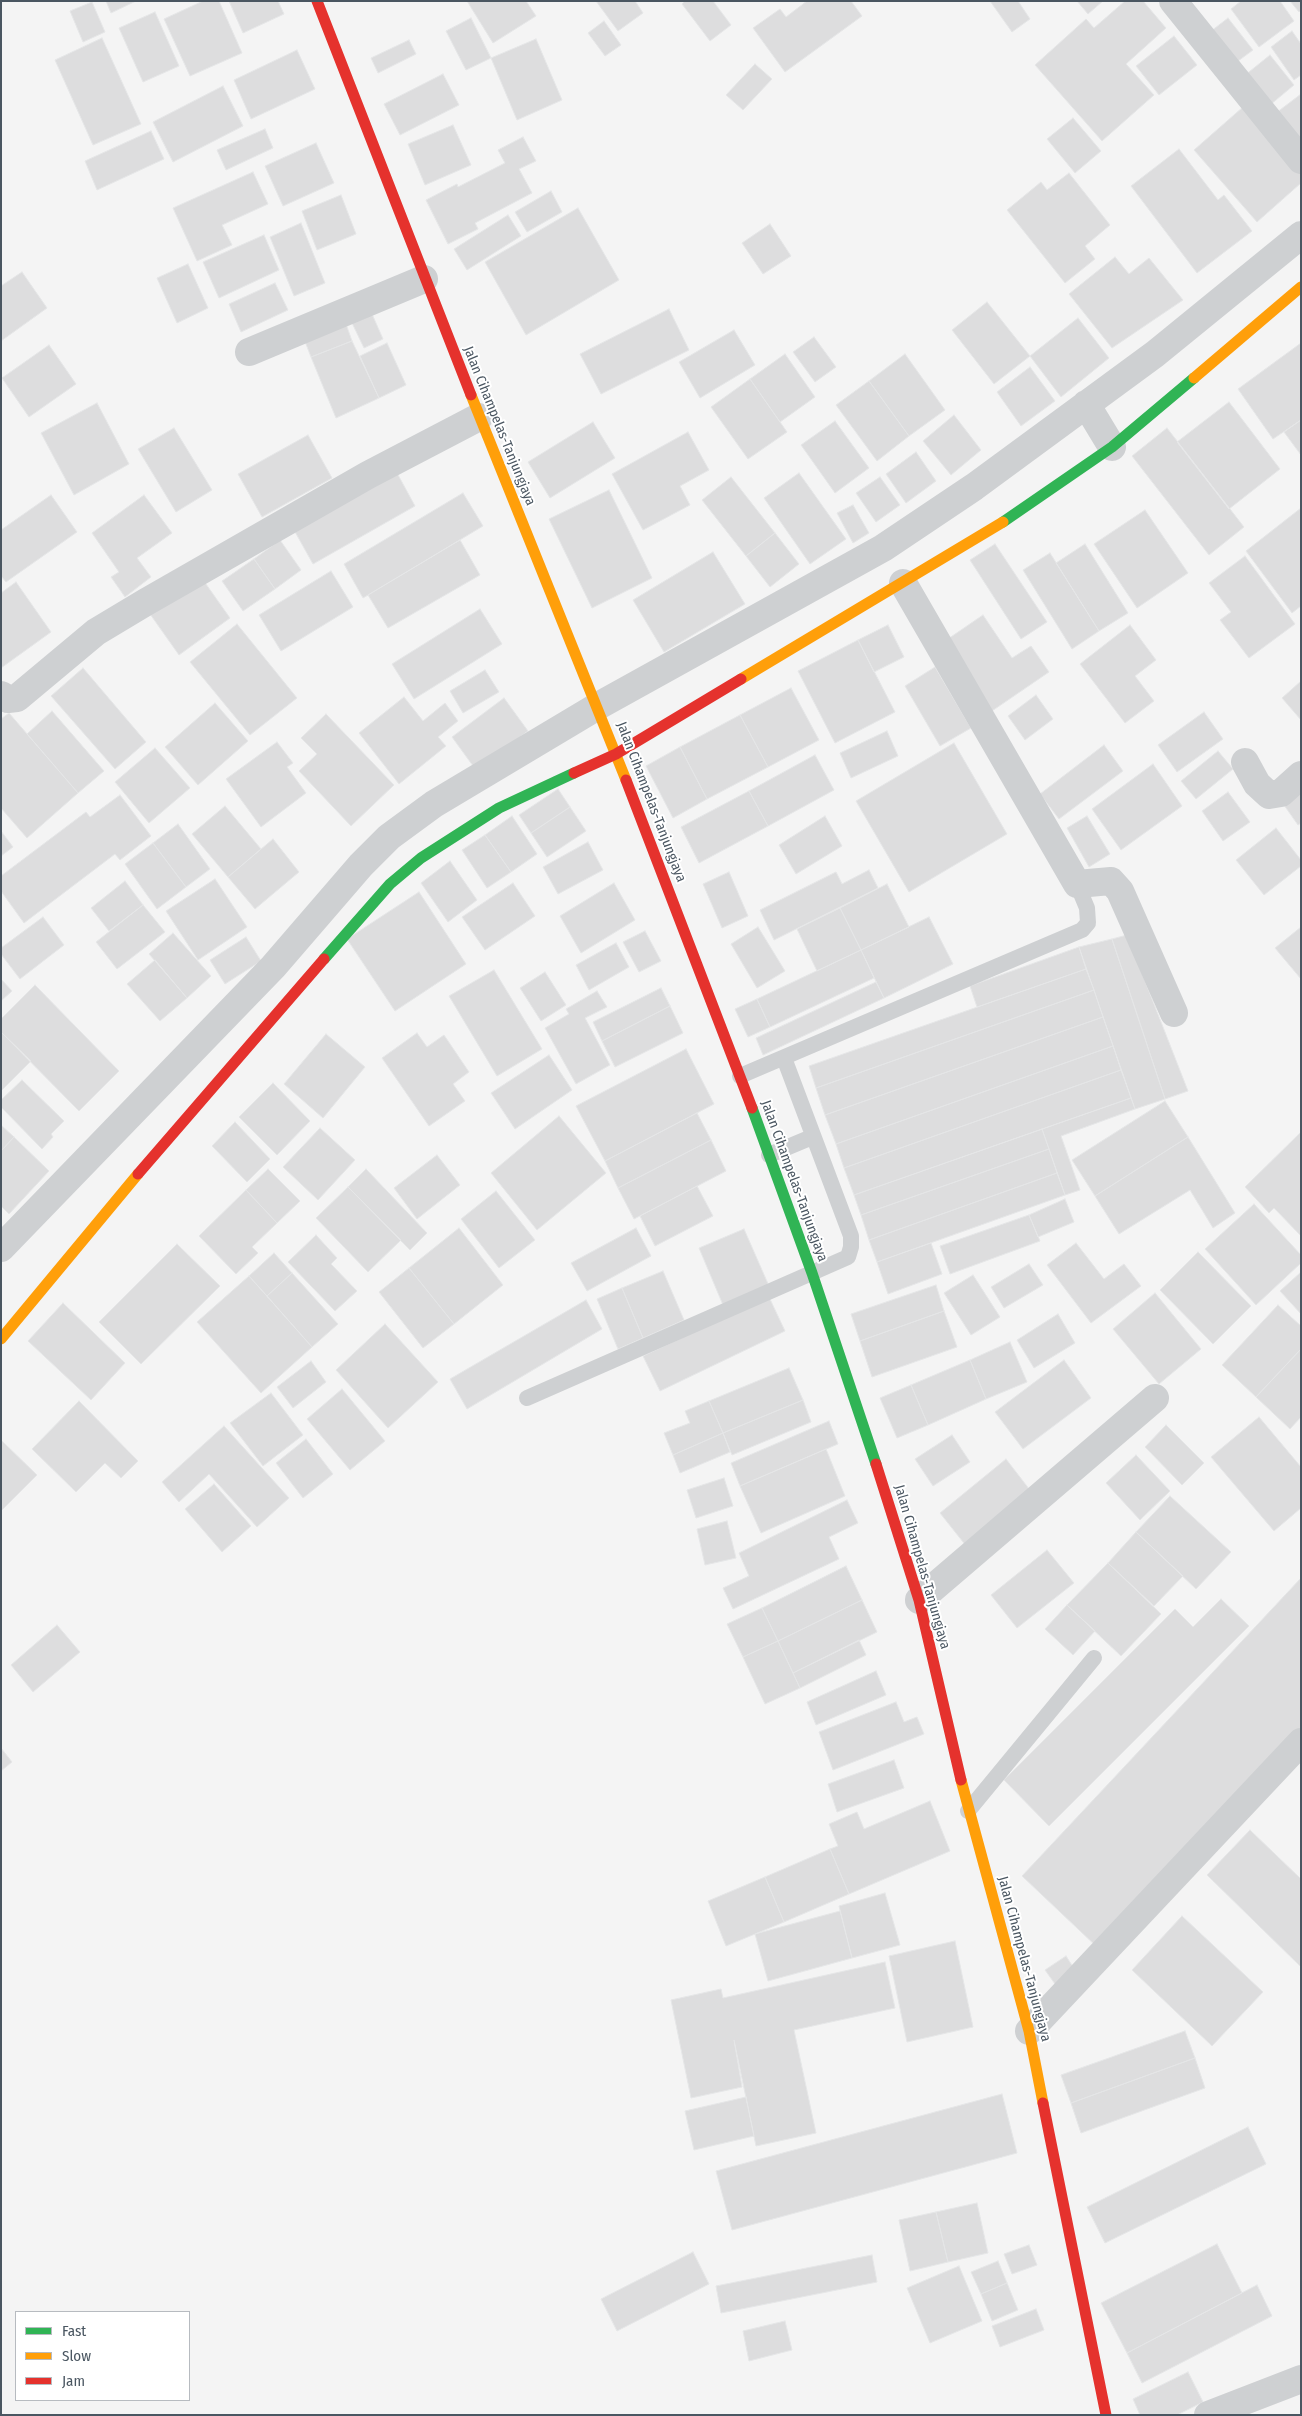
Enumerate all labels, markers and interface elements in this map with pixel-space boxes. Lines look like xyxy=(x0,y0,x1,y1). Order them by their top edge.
street label: Jalan Cihampelas-Tanjungjaya xyxy=(459,344,539,508)
street label: Jalan Cihampelas-Tanjungjaya xyxy=(613,719,689,885)
street label: Jalan Cihampelas-Tanjungjaya xyxy=(757,1098,831,1264)
street label: Jalan Cihampelas-Tanjungjaya xyxy=(890,1483,954,1651)
street label: Jalan Cihampelas-Tanjungjaya xyxy=(994,1875,1054,2043)
legend xyxy=(15,2311,190,2401)
text: Fast xyxy=(62,2322,86,2340)
text: Slow xyxy=(62,2347,91,2365)
text: Jam xyxy=(62,2372,85,2390)

